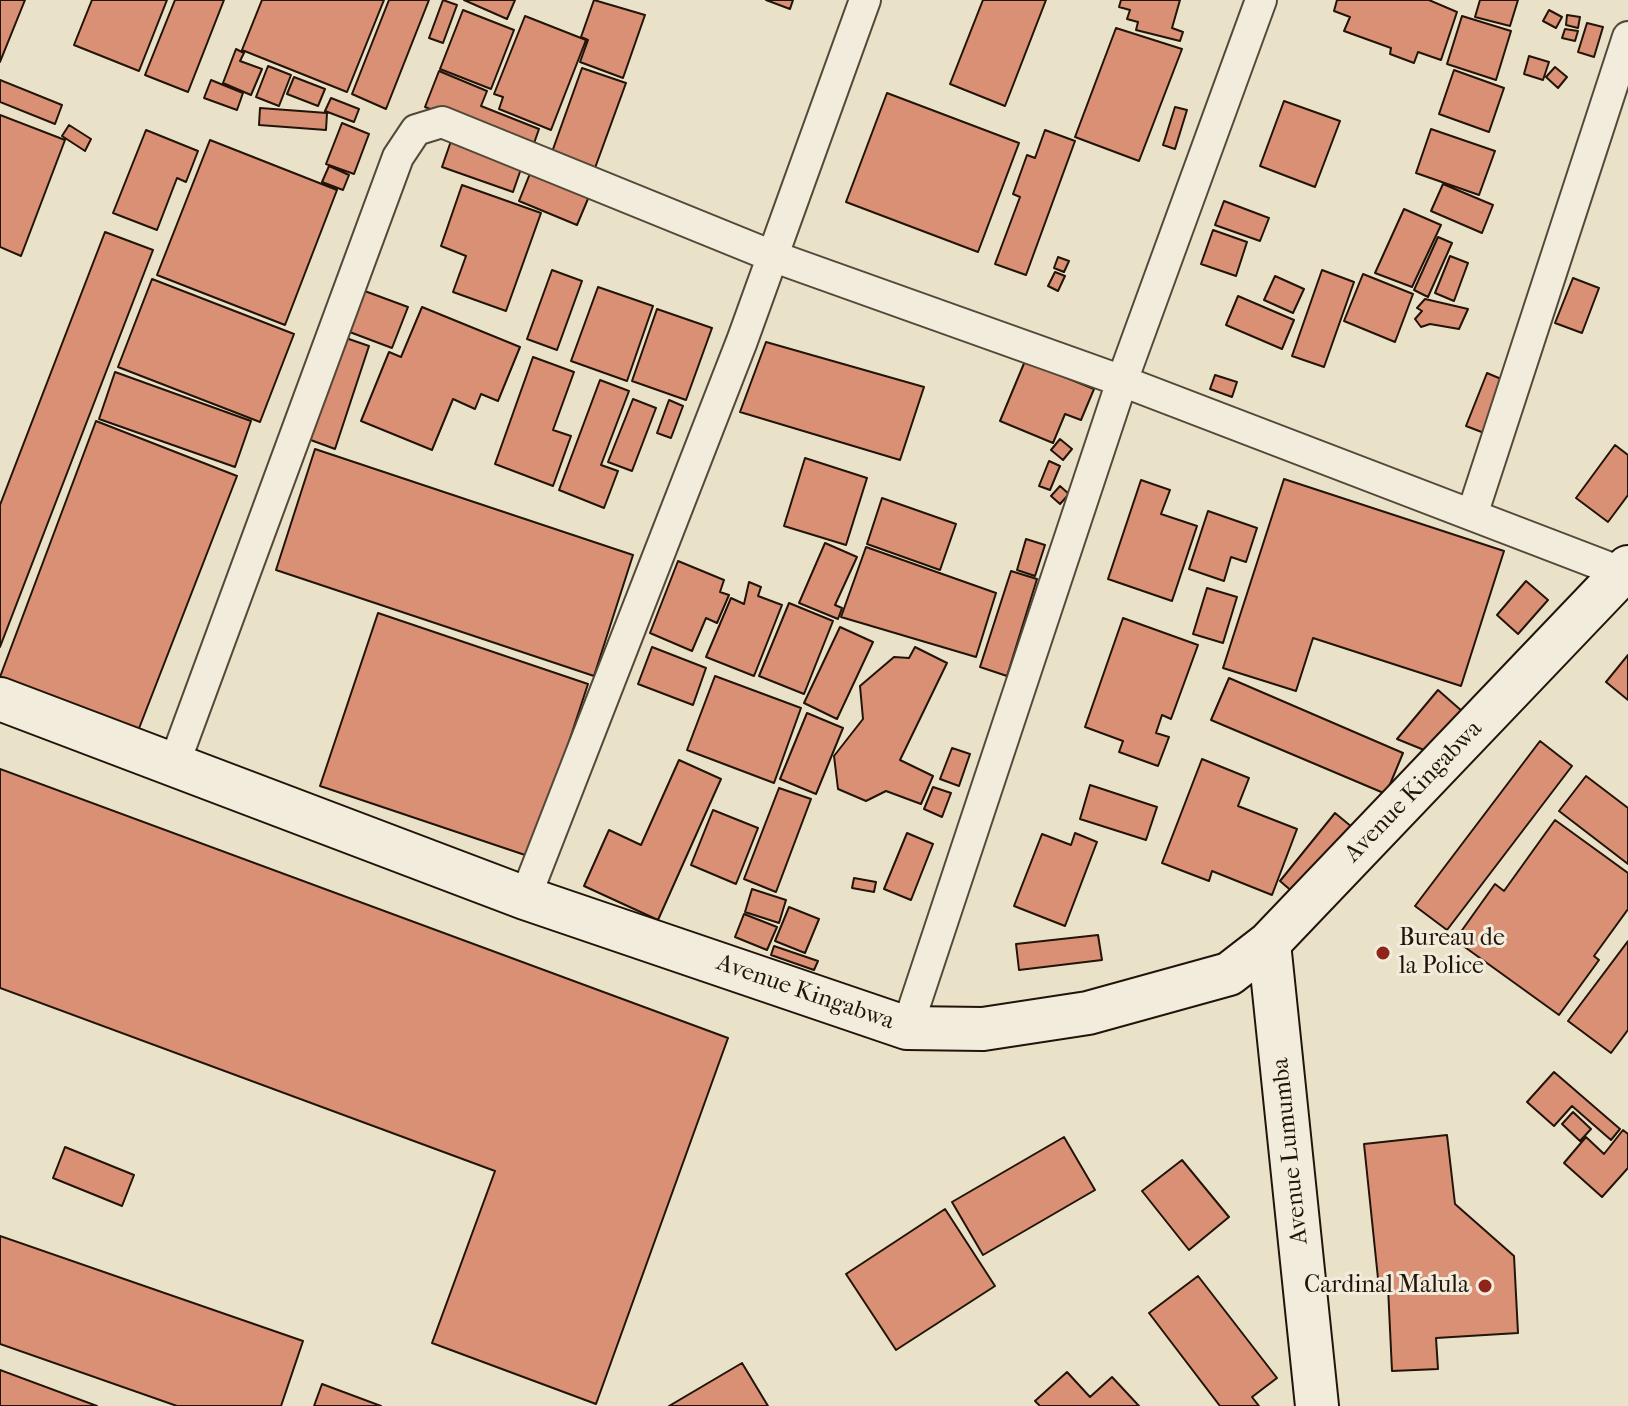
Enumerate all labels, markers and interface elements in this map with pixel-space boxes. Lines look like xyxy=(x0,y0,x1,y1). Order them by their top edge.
street label: Avenue Kingabwa xyxy=(1339,715,1489,869)
place label: Bureau de la Police xyxy=(1399,925,1505,981)
marker: Bureau de la Police xyxy=(1374,944,1392,962)
street label: Avenue Kingabwa xyxy=(712,949,898,1037)
street label: Avenue Lumumba xyxy=(1267,1056,1315,1246)
place label: Cardinal Malula xyxy=(1304,1272,1469,1300)
marker: Cardinal Malula xyxy=(1476,1277,1494,1295)

